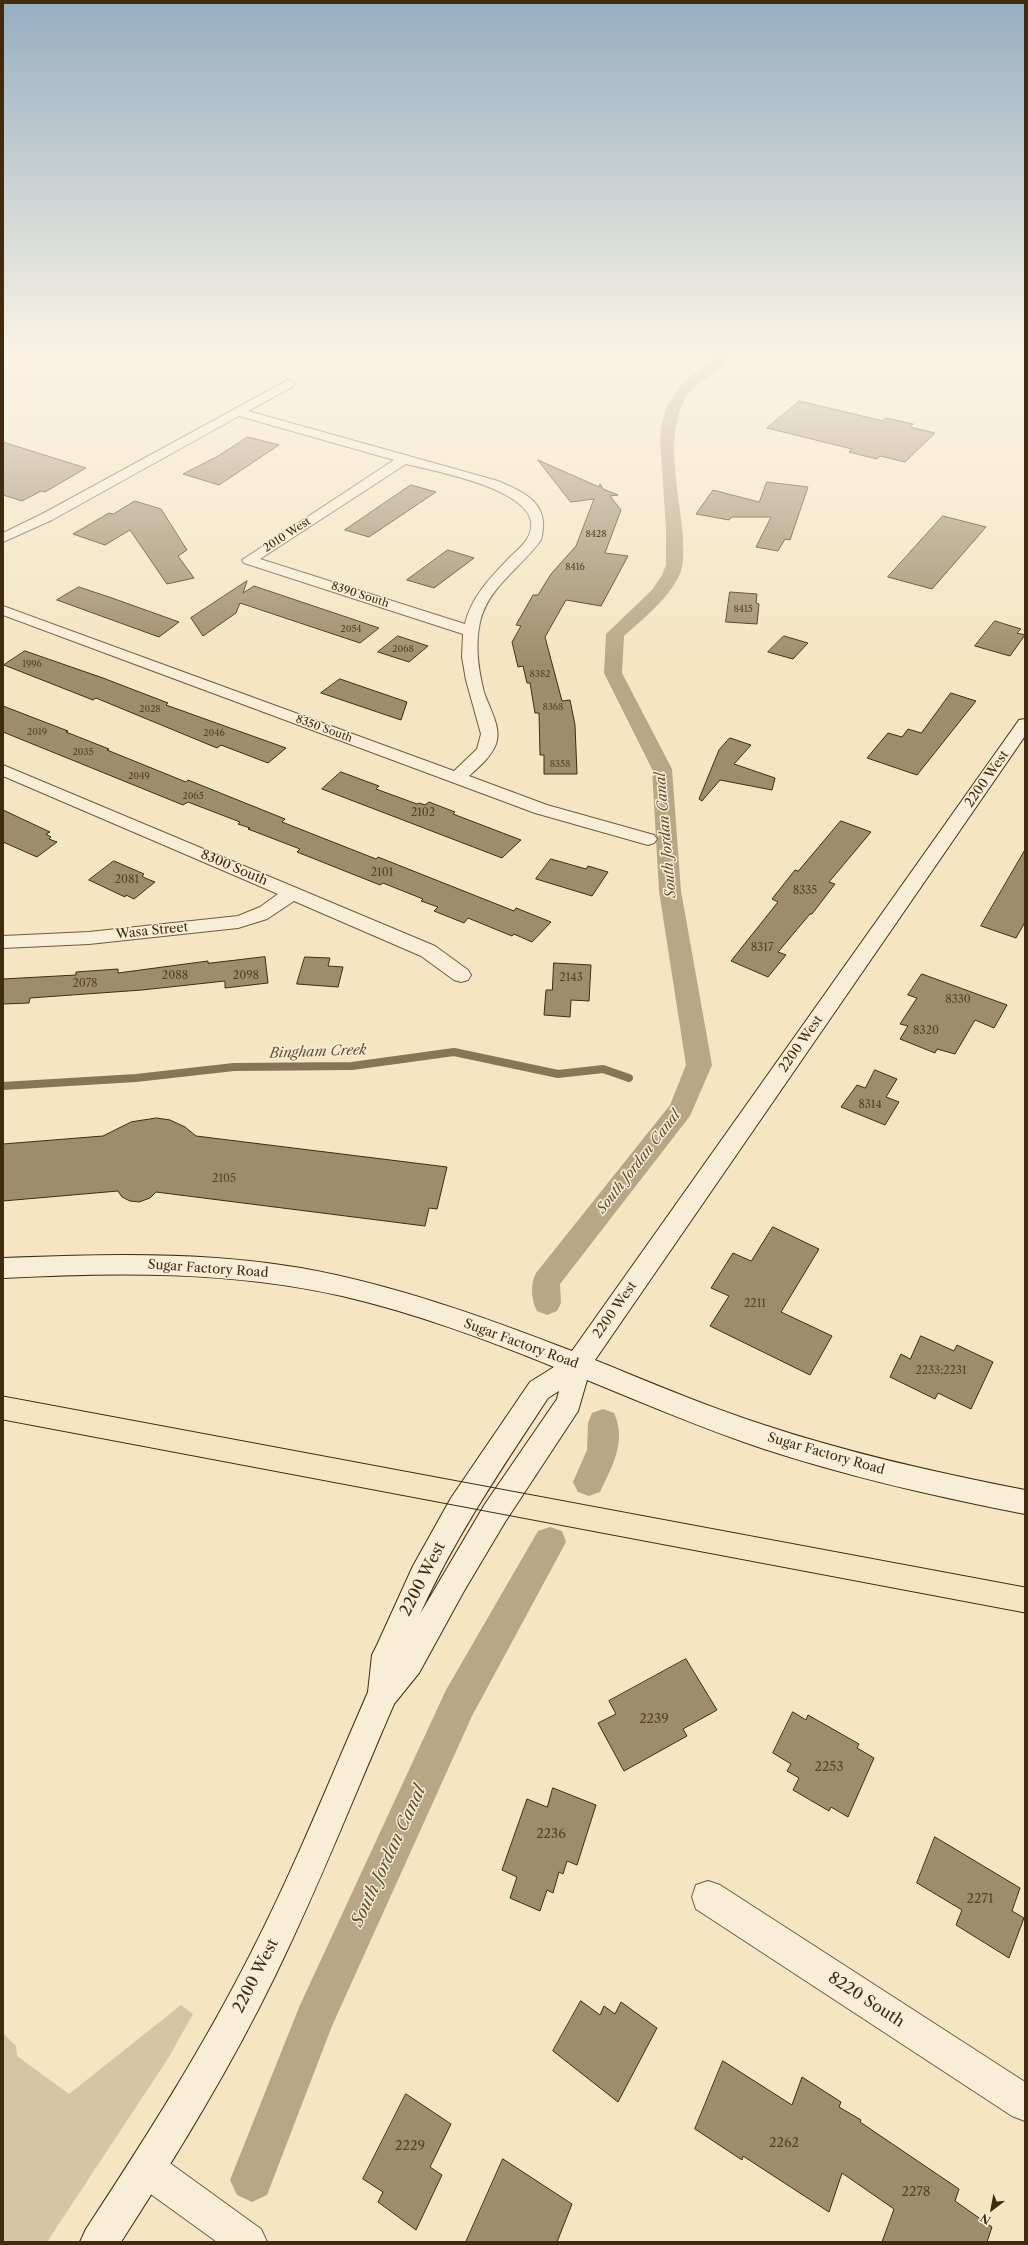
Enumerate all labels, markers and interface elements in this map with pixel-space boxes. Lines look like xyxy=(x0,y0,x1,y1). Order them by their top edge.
street label: 2010 West xyxy=(261,515,313,555)
house number: 8428 xyxy=(585,529,607,539)
house number: 8416 xyxy=(565,562,585,572)
street label: 8390 South xyxy=(330,579,390,611)
house number: 8415 xyxy=(733,604,753,614)
house number: 2054 xyxy=(341,624,361,634)
house number: 2068 xyxy=(392,644,414,654)
house number: 1996 xyxy=(22,659,42,669)
house number: 8382 xyxy=(530,669,550,679)
house number: 8368 xyxy=(543,702,563,712)
house number: 2028 xyxy=(139,704,161,714)
street label: 8350 South xyxy=(294,713,354,745)
house number: 2019 xyxy=(27,727,47,737)
house number: 2046 xyxy=(203,728,225,738)
house number: 2035 xyxy=(73,747,93,757)
street label: 2200 West xyxy=(962,748,1012,810)
house number: 8358 xyxy=(550,759,570,769)
house number: 2049 xyxy=(128,771,150,781)
water label: South Jordan Canal xyxy=(652,771,680,899)
house number: 2065 xyxy=(182,791,204,801)
house number: 2102 xyxy=(411,806,435,820)
street label: 8300 South xyxy=(198,847,270,889)
house number: 2101 xyxy=(371,866,393,880)
house number: 2081 xyxy=(115,873,139,887)
house number: 8335 xyxy=(793,884,817,898)
street label: Wasa Street xyxy=(115,919,189,943)
house number: 8317 xyxy=(751,941,773,955)
house number: 2088 xyxy=(162,969,188,983)
house number: 2098 xyxy=(233,969,259,983)
house number: 2143 xyxy=(559,971,583,985)
house number: 2078 xyxy=(72,977,98,991)
house number: 8330 xyxy=(945,993,971,1007)
street label: 2200 West xyxy=(776,1013,826,1075)
house number: 8320 xyxy=(913,1024,939,1038)
water label: Bingham Creek xyxy=(269,1042,367,1062)
house number: 8314 xyxy=(858,1098,882,1112)
water label: South Jordan Canal xyxy=(594,1107,684,1217)
house number: 2105 xyxy=(212,1172,236,1186)
street label: Sugar Factory Road xyxy=(147,1257,269,1281)
street label: 2200 West xyxy=(590,1279,640,1341)
house number: 2211 xyxy=(744,1297,766,1311)
street label: Sugar Factory Road xyxy=(462,1316,580,1372)
house number: 2233;2231 xyxy=(915,1364,967,1378)
street label: Sugar Factory Road xyxy=(766,1430,886,1478)
street label: 2200 West xyxy=(396,1539,450,1619)
house number: 2239 xyxy=(639,1711,669,1727)
house number: 2253 xyxy=(814,1759,844,1775)
water label: South Jordan Canal xyxy=(347,1782,431,1930)
house number: 2236 xyxy=(536,1826,566,1842)
house number: 2271 xyxy=(967,1891,993,1907)
street label: 2200 West xyxy=(229,1936,283,2016)
street label: 8220 South xyxy=(824,1968,908,2032)
house number: 2262 xyxy=(769,2135,799,2151)
house number: 2229 xyxy=(395,2138,425,2154)
house number: 2278 xyxy=(901,2184,931,2200)
north arrow xyxy=(972,2189,1012,2229)
text: N xyxy=(978,2211,993,2228)

